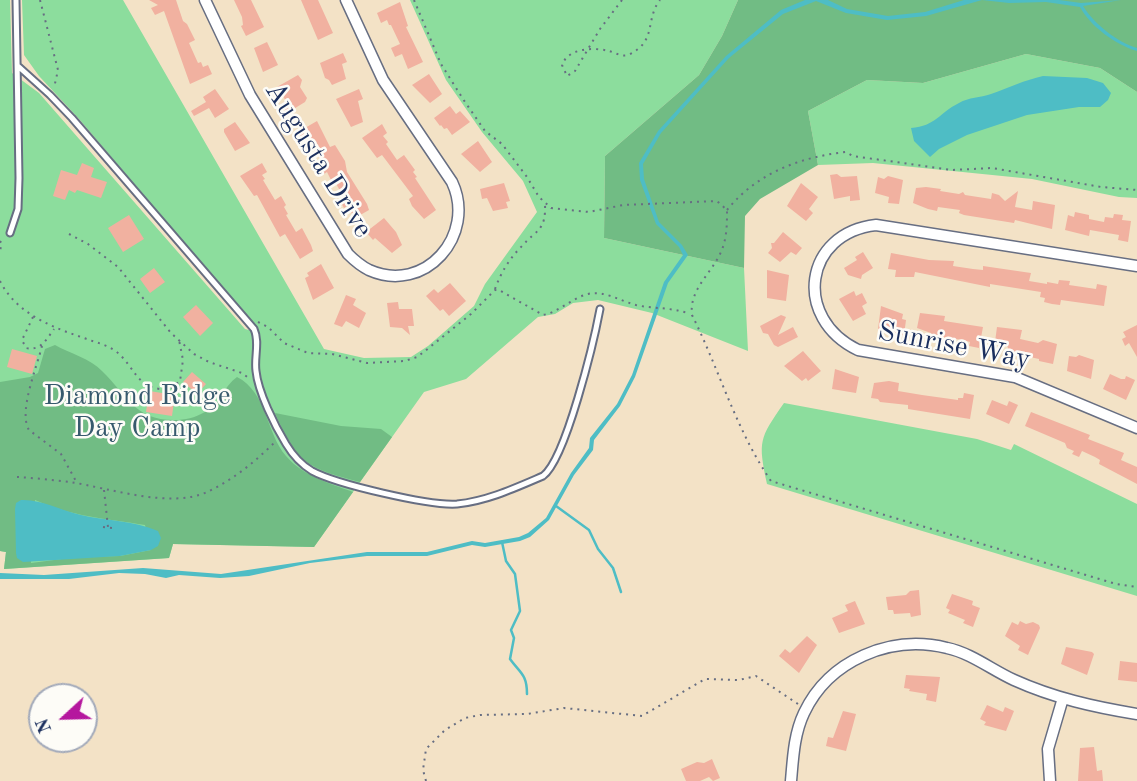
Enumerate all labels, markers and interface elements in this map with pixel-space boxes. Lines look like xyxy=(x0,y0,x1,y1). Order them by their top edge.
street label: Augusta Drive xyxy=(257,76,379,244)
street label: Sunrise Way xyxy=(875,315,1033,377)
park label: Diamond Ridge Day Camp xyxy=(43,380,231,446)
north arrow xyxy=(28,683,98,753)
text: N xyxy=(33,715,56,736)

